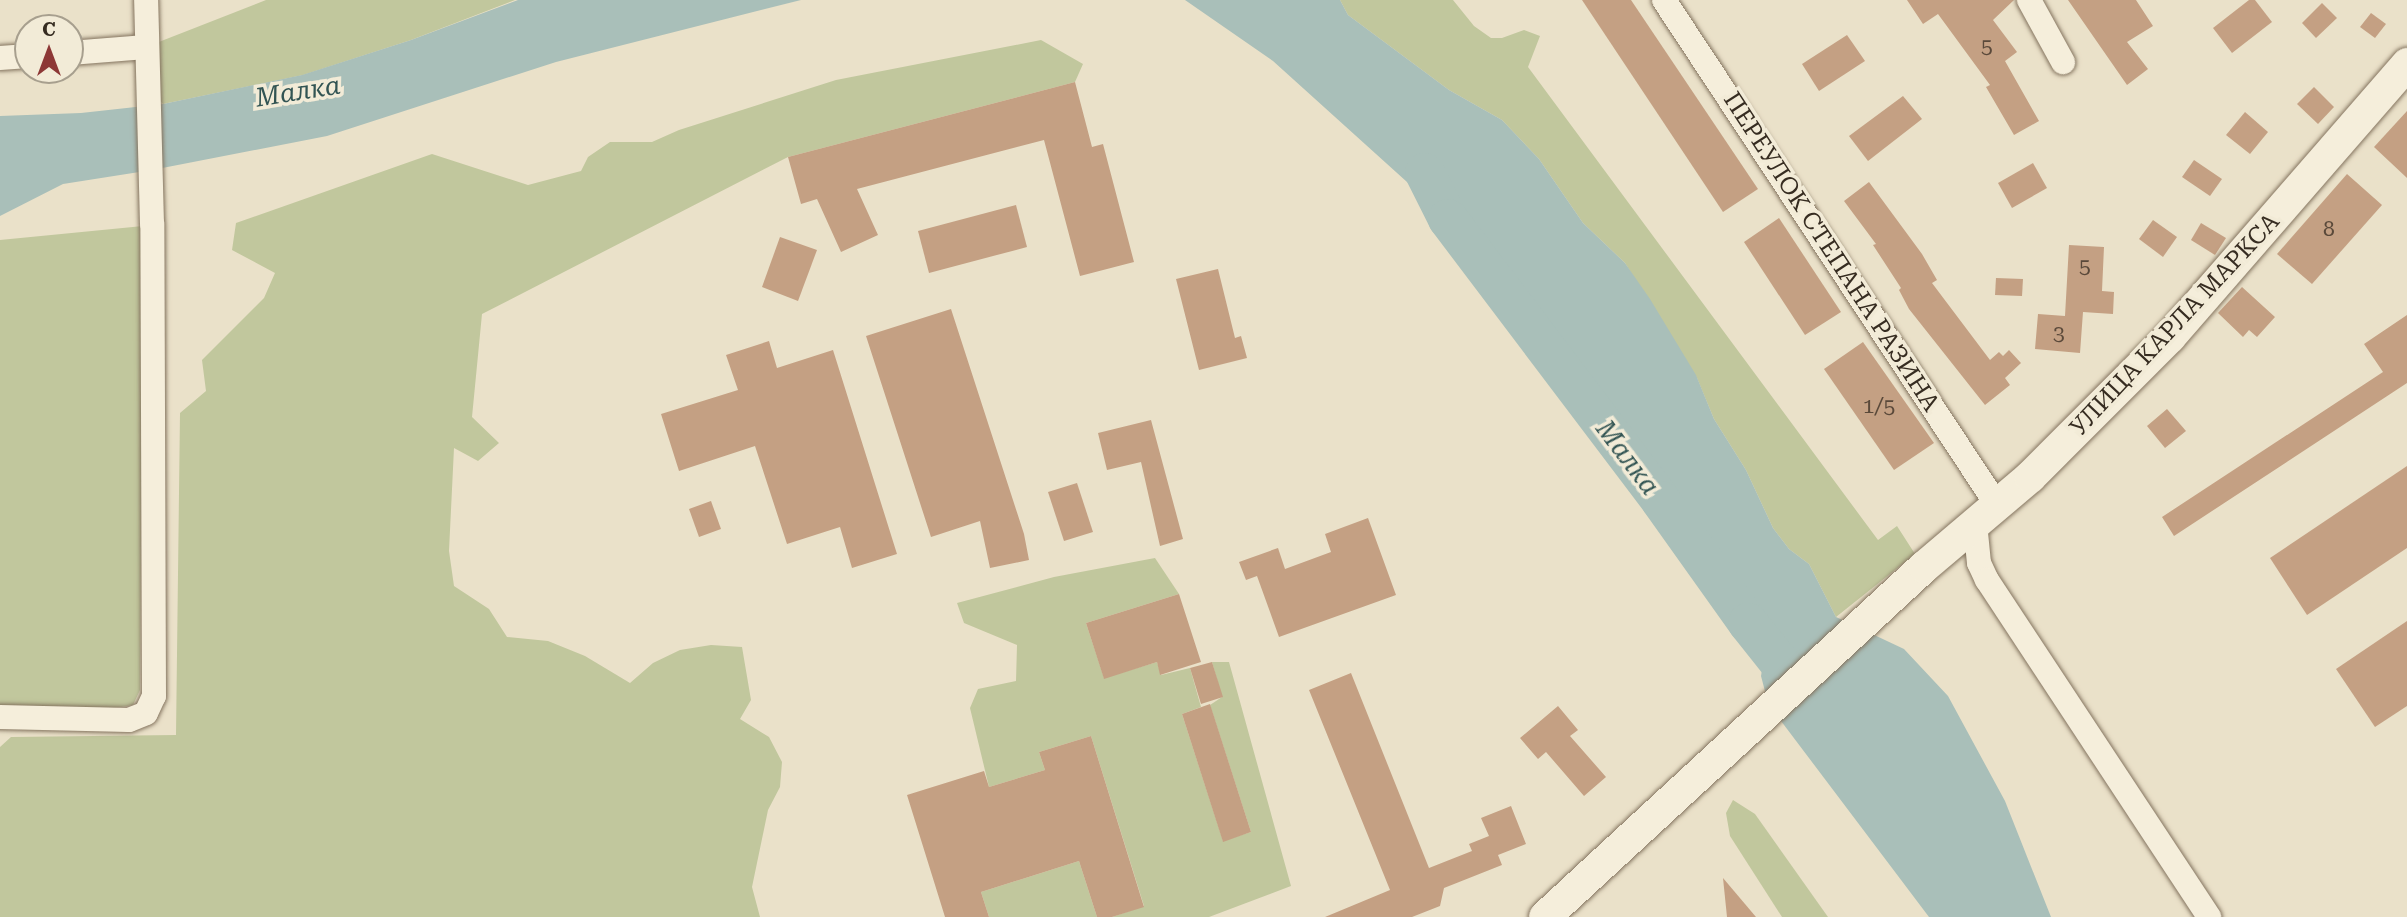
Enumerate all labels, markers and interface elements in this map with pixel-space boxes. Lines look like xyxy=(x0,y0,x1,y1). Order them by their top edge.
north arrow xyxy=(14,14,84,84)
text: С xyxy=(42,18,56,41)
house number: 5 xyxy=(1981,33,1993,59)
water label: Малка xyxy=(253,70,343,114)
street label: ПЕРЕУЛОК СТЕПАНА РАЗИНА xyxy=(1717,87,1945,417)
street label: УЛИЦА КАРЛА МАРКСА xyxy=(2064,208,2286,442)
house number: 8 xyxy=(2323,216,2335,242)
house number: 5 xyxy=(2079,253,2091,279)
house number: 3 xyxy=(2053,320,2065,346)
house number: 1/5 xyxy=(1863,393,1895,419)
water label: Малка xyxy=(1589,415,1665,501)

